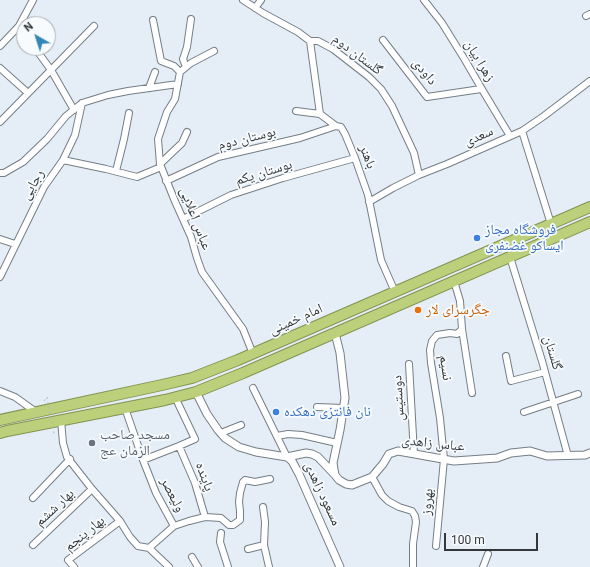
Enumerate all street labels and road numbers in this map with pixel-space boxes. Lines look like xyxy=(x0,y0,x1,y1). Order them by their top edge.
street label: گلستان دوم xyxy=(329,31,385,79)
street label: زهرا بیان xyxy=(460,37,498,85)
street label: داودی xyxy=(408,55,440,89)
street label: سعدی xyxy=(462,123,496,151)
street label: بوستان دوم xyxy=(216,124,278,154)
street label: باهنر xyxy=(355,143,379,171)
street label: بوستان یکم xyxy=(234,156,294,190)
street label: رجایی xyxy=(18,167,48,203)
street label: عباس اعلایی xyxy=(175,185,215,253)
street label: امام خمینی xyxy=(267,301,325,339)
street label: گلستان xyxy=(539,334,565,372)
street label: نسیم xyxy=(435,354,455,382)
street label: دوستیس xyxy=(389,375,409,421)
street label: عباس زاهدی xyxy=(401,432,465,456)
street label: مسعود زاهدی xyxy=(300,459,344,529)
street label: پاینده xyxy=(191,460,217,494)
street label: ولیعصر xyxy=(156,475,188,515)
street label: بهار ششم xyxy=(32,486,78,530)
street label: بهروز xyxy=(418,488,438,516)
street label: بهار پنجم xyxy=(61,513,109,555)

